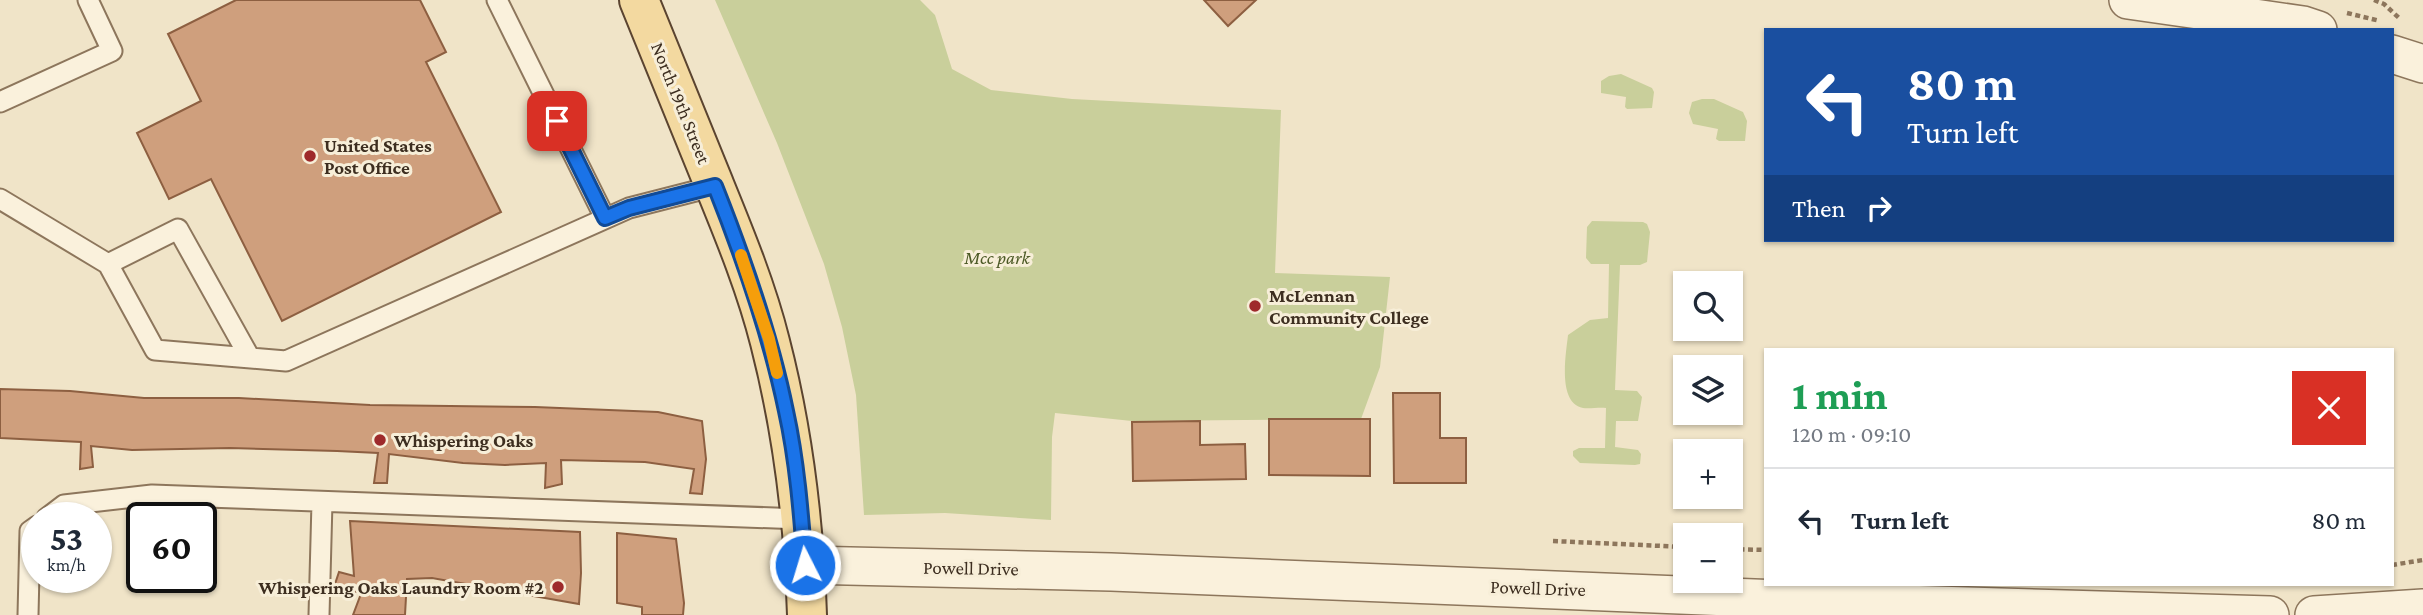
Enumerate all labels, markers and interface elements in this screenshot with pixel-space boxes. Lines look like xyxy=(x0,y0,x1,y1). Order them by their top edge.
street label: North 19th Street xyxy=(647,39,715,167)
icon: left xyxy=(1792,56,1883,147)
text: 80 m xyxy=(1907,56,2016,111)
pin xyxy=(527,91,587,151)
icon: arrive xyxy=(538,102,576,140)
text: Turn left xyxy=(1907,114,2018,150)
place label: United States Post Office xyxy=(324,135,432,178)
marker: United States Post Office xyxy=(302,148,318,164)
icon: right xyxy=(1860,189,1898,227)
text: Then xyxy=(1792,194,1846,223)
park label: Mcc park xyxy=(963,247,1030,268)
map controls xyxy=(1673,271,1743,593)
button: search xyxy=(1673,271,1743,341)
place label: McLennan Community College xyxy=(1269,285,1429,328)
marker: McLennan Community College xyxy=(1247,298,1263,314)
button: layers xyxy=(1673,355,1743,425)
text: 1 min xyxy=(1792,371,1888,418)
button: close xyxy=(2292,371,2366,445)
text: 120 m · 09:10 xyxy=(1792,421,1911,447)
place label: Whispering Oaks xyxy=(393,430,533,451)
marker: Whispering Oaks xyxy=(372,432,388,448)
button: + xyxy=(1673,439,1743,509)
speed limit sign: 60 xyxy=(126,502,217,593)
icon: left xyxy=(1792,502,1830,540)
text: Turn left xyxy=(1851,506,1949,535)
text: 80 m xyxy=(2312,506,2366,535)
text: 53 xyxy=(50,519,83,558)
button: − xyxy=(1673,523,1743,593)
position arrow xyxy=(768,528,842,602)
text: km/h xyxy=(47,555,86,575)
street label: Powell Drive xyxy=(923,557,1019,579)
street label: Powell Drive xyxy=(1490,576,1586,600)
place label: Whispering Oaks Laundry Room #2 xyxy=(258,577,544,598)
marker: Whispering Oaks Laundry Room #2 xyxy=(550,579,566,595)

